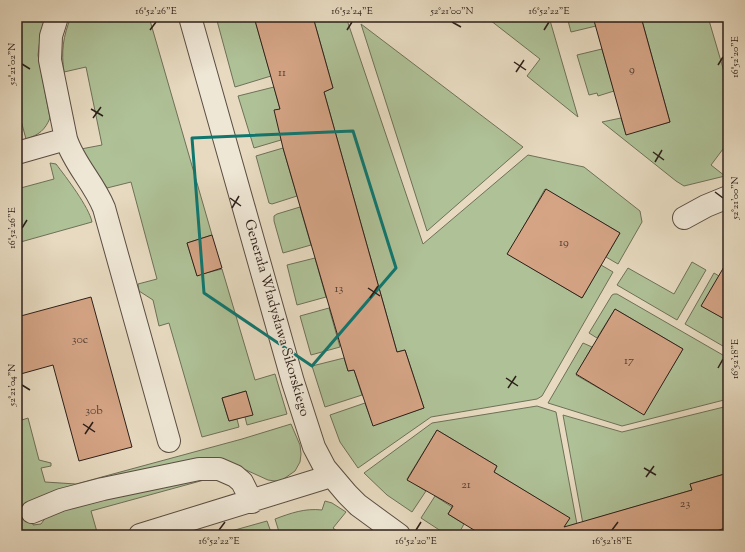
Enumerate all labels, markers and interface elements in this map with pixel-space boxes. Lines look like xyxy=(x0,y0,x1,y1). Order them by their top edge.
text: 16°52'26"E xyxy=(135,4,177,19)
text: 16°52'24"E xyxy=(331,4,373,19)
text: 52°21'00"N xyxy=(429,4,474,19)
text: 16°52'22"E xyxy=(529,4,569,19)
text: 16°52'20"E xyxy=(728,36,743,78)
text: 52°21'02"N xyxy=(5,43,20,86)
house number: 9 xyxy=(629,61,635,79)
house number: 11 xyxy=(278,64,286,82)
text: 52°21'00"N xyxy=(728,176,743,221)
text: 16°52'26"E xyxy=(5,207,20,249)
street label: Generała Władysława Sikorskiego xyxy=(238,217,314,419)
house number: 19 xyxy=(559,234,569,252)
house number: 13 xyxy=(335,280,344,298)
house number: 30c xyxy=(72,331,89,349)
text: 16°52'18"E xyxy=(728,339,743,379)
house number: 17 xyxy=(624,352,634,370)
text: 52°21'04"N xyxy=(5,364,20,407)
house number: 30b xyxy=(85,402,103,420)
house number: 21 xyxy=(461,476,471,494)
house number: 23 xyxy=(680,495,690,513)
text: 16°52'22"E xyxy=(199,534,239,549)
text: 16°52'20"E xyxy=(395,534,437,549)
text: 16°52'18"E xyxy=(592,534,632,549)

